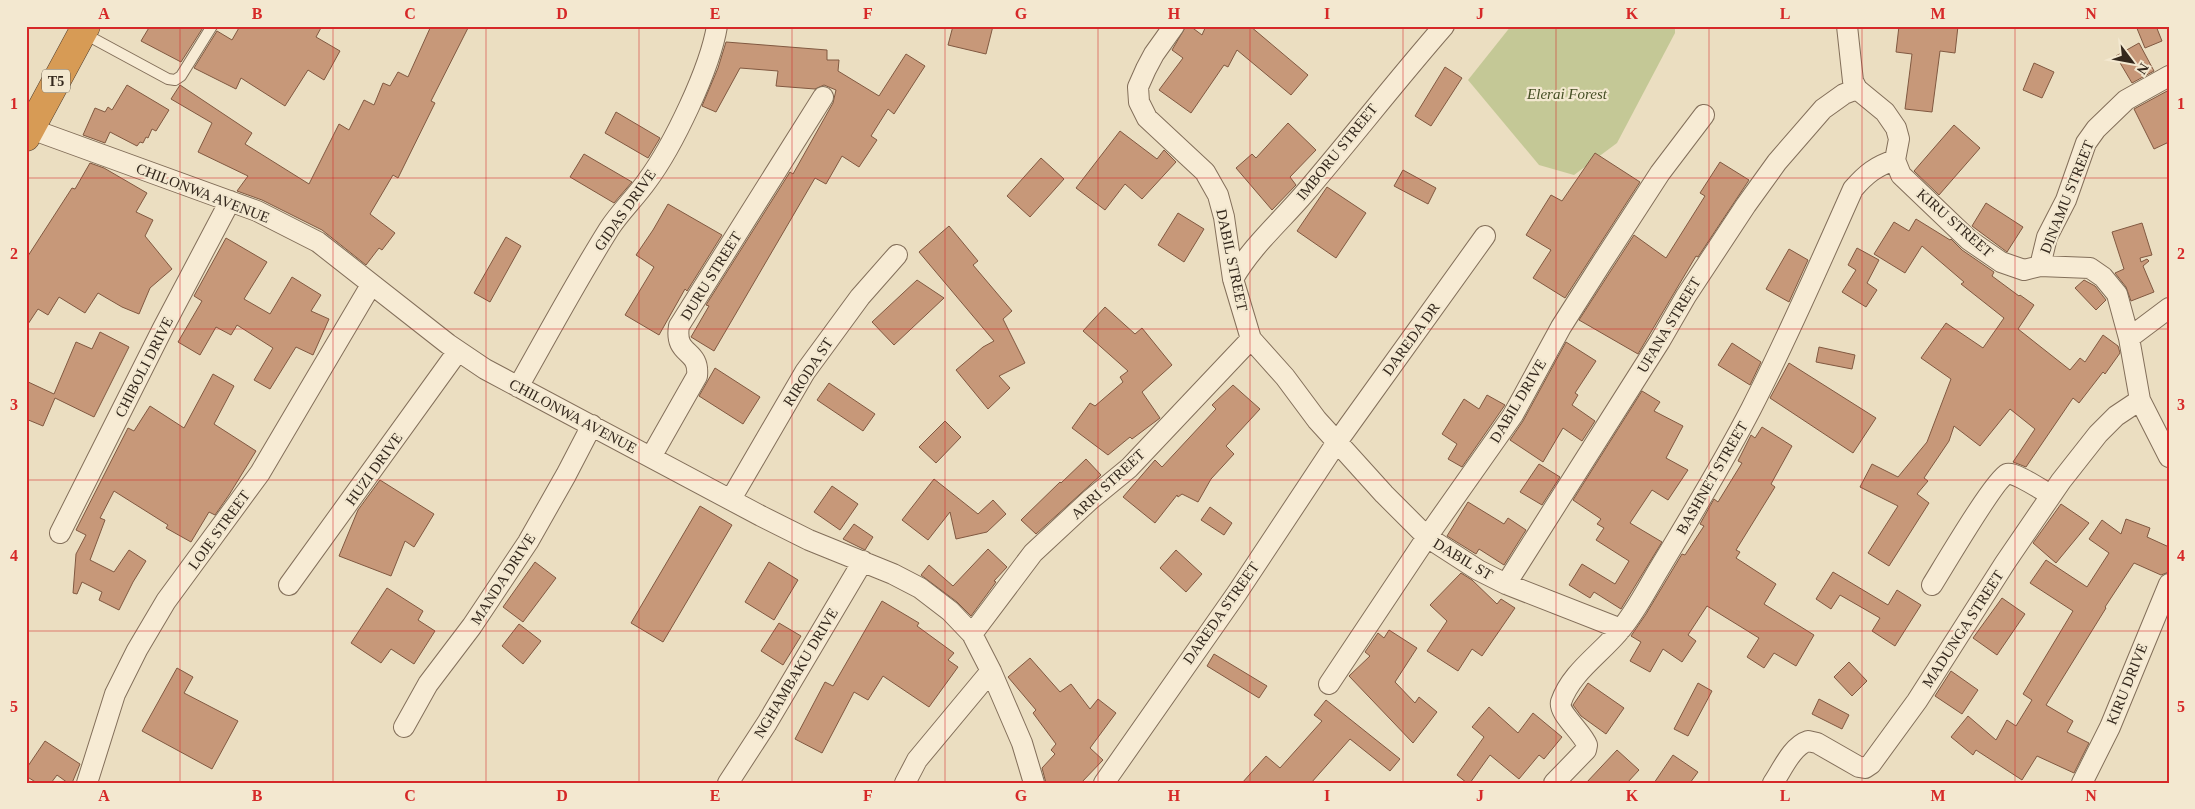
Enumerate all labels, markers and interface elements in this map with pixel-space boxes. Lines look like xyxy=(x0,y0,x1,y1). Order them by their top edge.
text: A xyxy=(98,5,110,22)
text: B xyxy=(252,5,263,22)
text: C xyxy=(404,5,416,22)
text: D xyxy=(556,5,568,22)
text: E xyxy=(710,5,720,22)
text: F xyxy=(863,5,873,22)
text: G xyxy=(1015,5,1028,22)
text: H xyxy=(1168,5,1181,22)
text: I xyxy=(1324,5,1330,22)
text: J xyxy=(1476,5,1484,22)
text: K xyxy=(1626,5,1639,22)
text: L xyxy=(1780,5,1790,22)
text: M xyxy=(1930,5,1946,22)
text: N xyxy=(2085,5,2097,22)
north arrow xyxy=(2108,38,2158,88)
text: N xyxy=(2134,60,2152,77)
road number: T5 xyxy=(42,70,70,92)
park label: Elerai Forest xyxy=(1526,86,1608,102)
text: 1 xyxy=(10,95,18,112)
text: 1 xyxy=(2177,95,2185,112)
street label: IMBORU STREET xyxy=(1293,101,1381,203)
street label: DINAMU STREET xyxy=(2037,138,2097,256)
street label: CHILONWA AVENUE xyxy=(134,160,272,226)
street label: GIDAS DRIVE xyxy=(591,166,659,254)
street label: KIRU STREET xyxy=(1914,186,1996,260)
street label: DABIL STREET xyxy=(1213,207,1251,313)
street label: DURU STREET xyxy=(677,229,745,323)
text: 2 xyxy=(10,245,18,262)
text: 2 xyxy=(2177,245,2185,262)
street label: UFANA STREET xyxy=(1634,274,1704,376)
street label: DAREDA DR xyxy=(1379,299,1443,379)
street label: CHIBOLI DRIVE xyxy=(112,314,176,420)
street label: RIRODA ST xyxy=(780,335,836,409)
street label: DABIL DRIVE xyxy=(1487,356,1549,446)
street label: CHILONWA AVENUE xyxy=(507,376,639,456)
text: 3 xyxy=(10,396,18,413)
text: 3 xyxy=(2177,396,2185,413)
street label: BASHNET STREET xyxy=(1673,419,1751,537)
street label: HUZI DRIVE xyxy=(342,430,406,508)
street label: ARRI STREET xyxy=(1068,446,1148,522)
street label: LOJE STREET xyxy=(185,487,253,573)
street label: MANDA DRIVE xyxy=(468,530,538,628)
street label: DABIL ST xyxy=(1430,535,1496,583)
text: 4 xyxy=(10,547,18,564)
text: 4 xyxy=(2177,547,2185,564)
street label: DAREDA STREET xyxy=(1180,559,1262,667)
street label: MADUNGA STREET xyxy=(1919,568,2007,690)
street label: NGHAMBAKU DRIVE xyxy=(751,605,841,741)
street label: KIRU DRIVE xyxy=(2103,641,2151,727)
text: 5 xyxy=(10,698,18,715)
text: 5 xyxy=(2177,698,2185,715)
text: A xyxy=(98,787,110,804)
text: B xyxy=(252,787,263,804)
text: C xyxy=(404,787,416,804)
text: D xyxy=(556,787,568,804)
text: E xyxy=(710,787,720,804)
text: F xyxy=(863,787,873,804)
text: G xyxy=(1015,787,1028,804)
text: H xyxy=(1168,787,1181,804)
text: I xyxy=(1324,787,1330,804)
text: J xyxy=(1476,787,1484,804)
text: K xyxy=(1626,787,1639,804)
text: L xyxy=(1780,787,1790,804)
text: M xyxy=(1930,787,1946,804)
text: N xyxy=(2085,787,2097,804)

